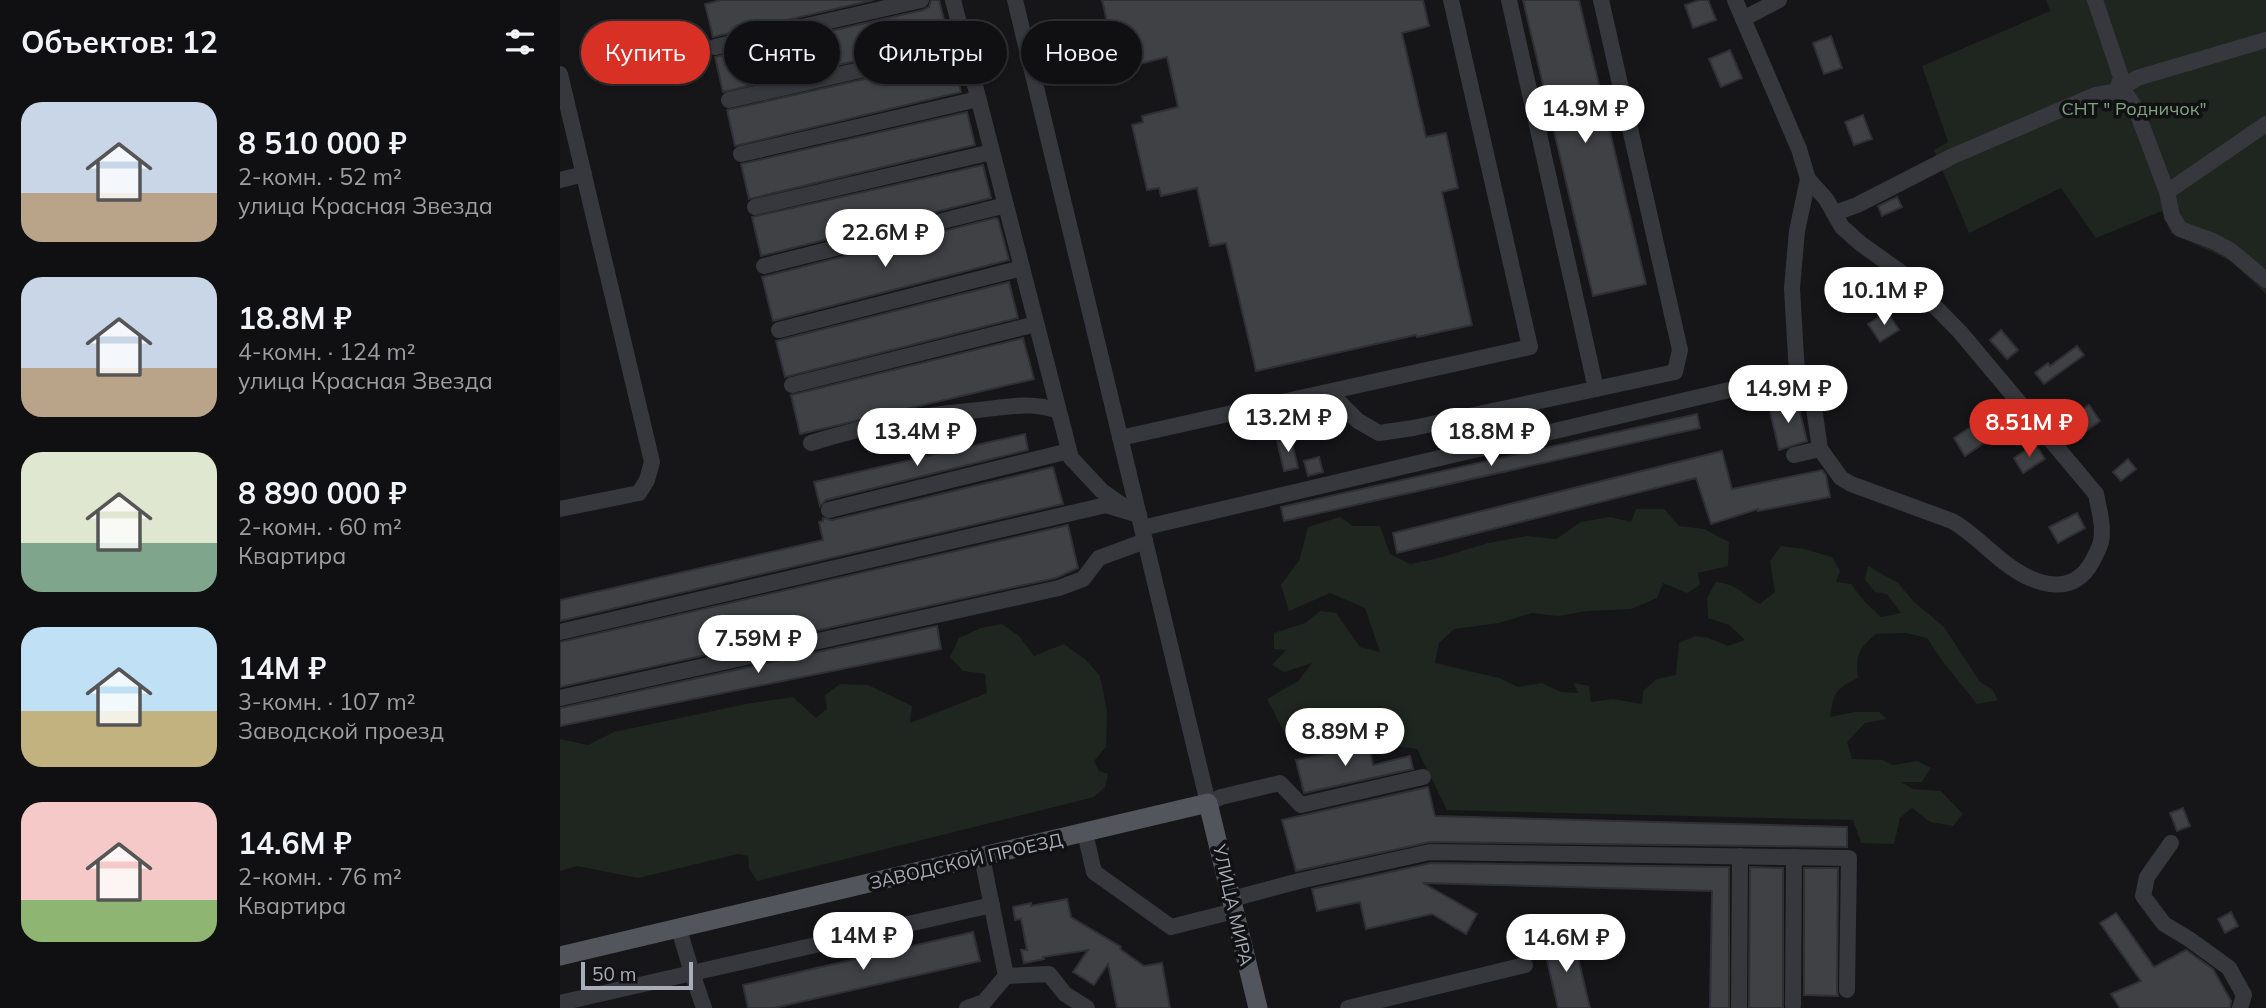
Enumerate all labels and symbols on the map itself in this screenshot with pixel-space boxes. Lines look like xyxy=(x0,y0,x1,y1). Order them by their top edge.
pin: 14.9M ₽ xyxy=(1520,86,1650,145)
park label: СНТ " Родничок" xyxy=(2061,97,2207,120)
pin: 22.6M ₽ xyxy=(820,210,950,269)
pin: 10.1M ₽ xyxy=(1819,268,1949,327)
pin: 14.9M ₽ xyxy=(1723,366,1853,425)
pin: 13.2M ₽ xyxy=(1223,394,1353,454)
pin: 8.51M ₽ xyxy=(1964,400,2094,459)
pin: 13.4M ₽ xyxy=(852,408,982,468)
pin: 18.8M ₽ xyxy=(1426,408,1556,468)
pin: 7.59M ₽ xyxy=(693,616,823,675)
pin: 8.89M ₽ xyxy=(1280,708,1410,768)
street label: ЗАВОДСКОЙ ПРОЕЗД xyxy=(867,827,1065,894)
street label: УЛИЦА МИРА xyxy=(1208,841,1258,968)
pin: 14M ₽ xyxy=(814,912,912,972)
pin: 14.6M ₽ xyxy=(1501,914,1631,974)
scale bar xyxy=(581,959,693,991)

